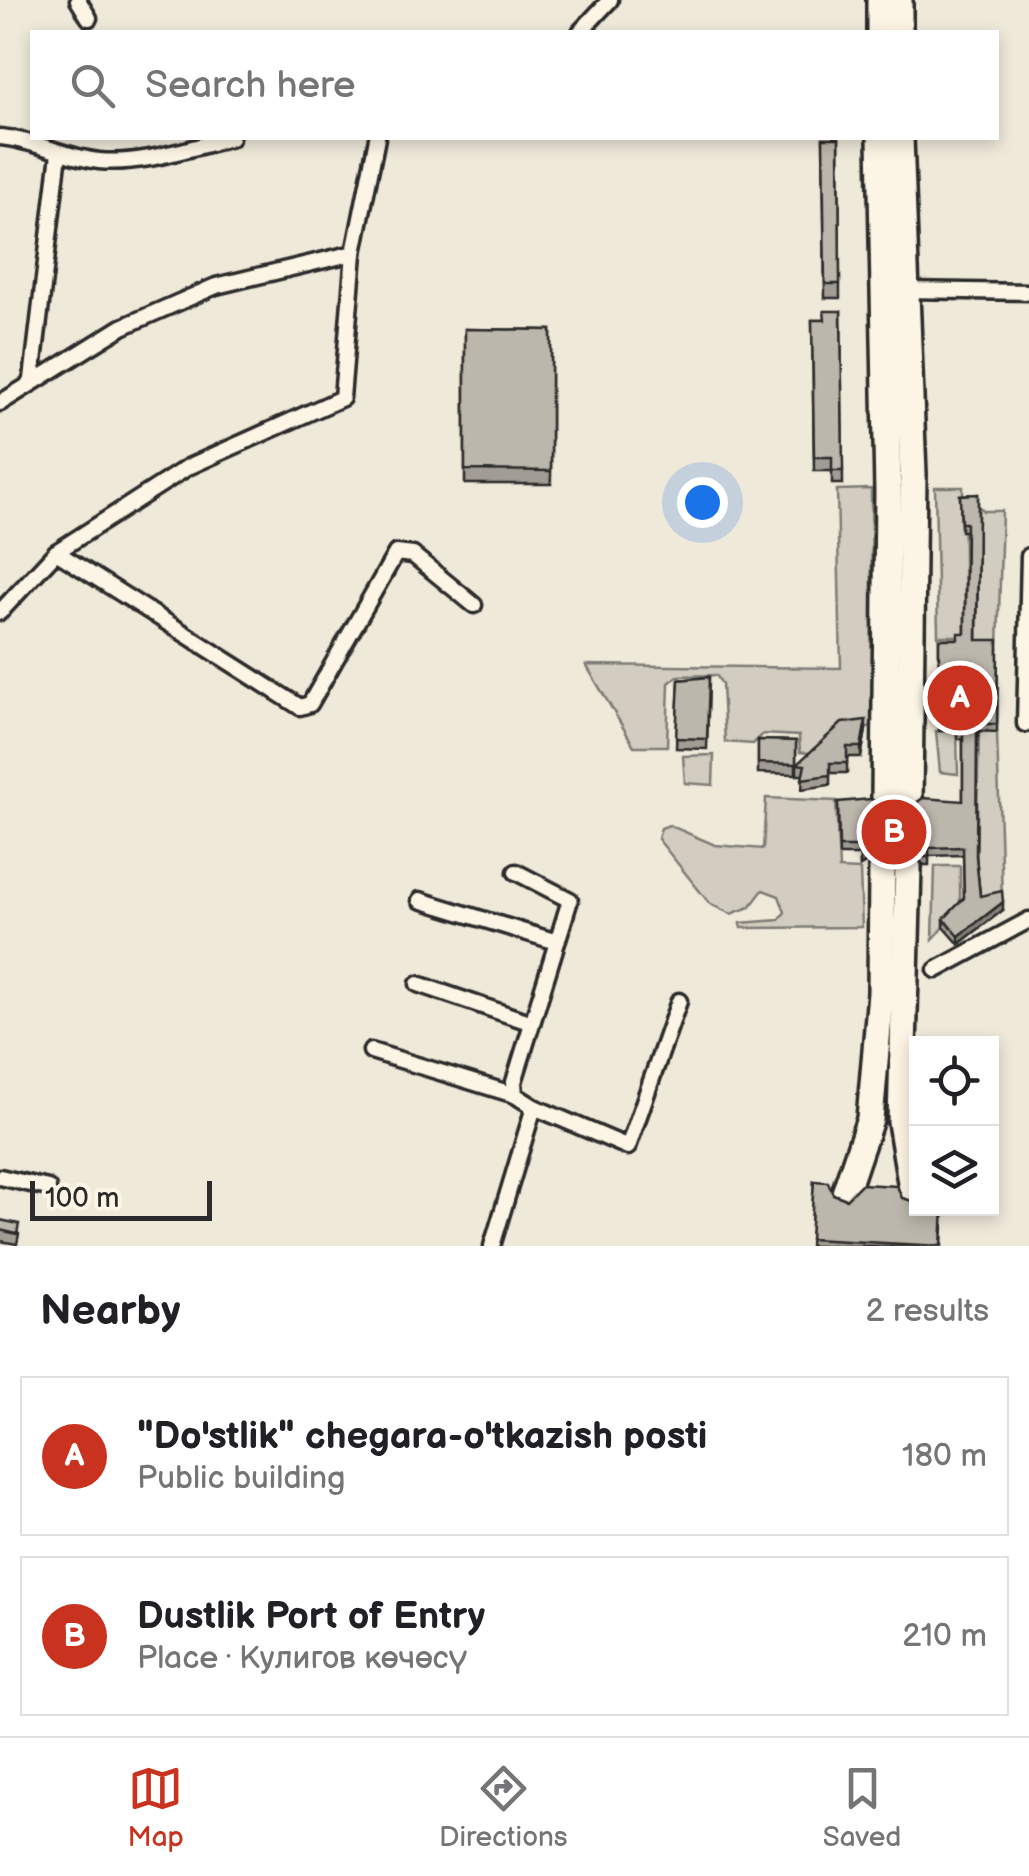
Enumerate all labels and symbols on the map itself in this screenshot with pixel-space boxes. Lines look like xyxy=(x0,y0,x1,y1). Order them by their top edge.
your location xyxy=(677,477,728,528)
pin: A xyxy=(928,660,992,736)
pin: B xyxy=(862,794,926,870)
scale bar xyxy=(30,1176,212,1220)

